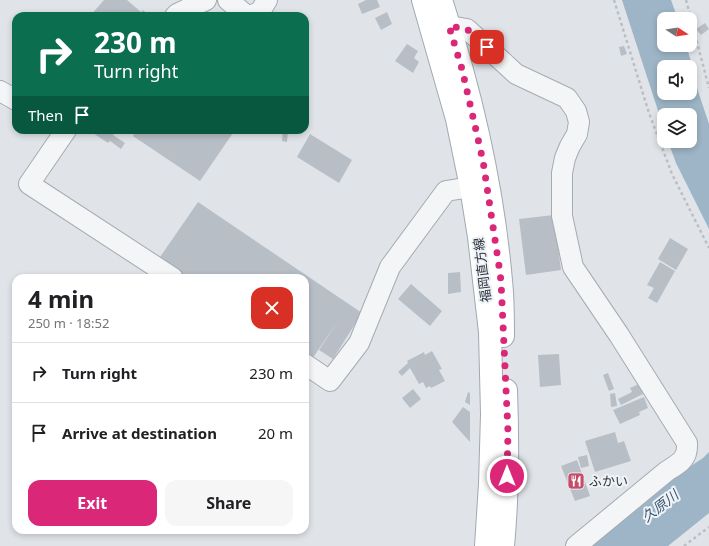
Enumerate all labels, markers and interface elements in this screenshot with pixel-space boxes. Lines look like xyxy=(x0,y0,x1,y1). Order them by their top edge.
north arrow xyxy=(657,12,697,52)
map controls xyxy=(657,12,697,148)
text: 230 m xyxy=(94,23,177,61)
icon: right xyxy=(28,28,80,80)
pin xyxy=(470,30,504,64)
icon: arrive xyxy=(476,36,498,58)
text: Turn right xyxy=(94,59,178,83)
button: sound xyxy=(657,60,697,100)
icon: arrive xyxy=(71,104,93,126)
text: Then xyxy=(28,105,63,125)
button: layers xyxy=(657,108,697,148)
street label: 福岡直方線 xyxy=(469,237,495,303)
text: 4 min xyxy=(28,282,94,315)
button: close xyxy=(251,287,293,329)
text: 250 m · 18:52 xyxy=(28,314,109,332)
icon: right xyxy=(28,362,50,384)
text: Turn right xyxy=(62,363,137,383)
text: 230 m xyxy=(249,363,293,383)
icon: arrive xyxy=(28,422,50,444)
text: Arrive at destination xyxy=(62,423,217,443)
text: 20 m xyxy=(258,423,293,443)
position arrow xyxy=(486,455,528,497)
restaurant icon: ふかい xyxy=(566,471,586,491)
place label: ふかい xyxy=(589,472,628,490)
button: Exit xyxy=(28,480,157,526)
button: Share xyxy=(165,480,293,526)
water label: 久原川 xyxy=(637,484,684,526)

